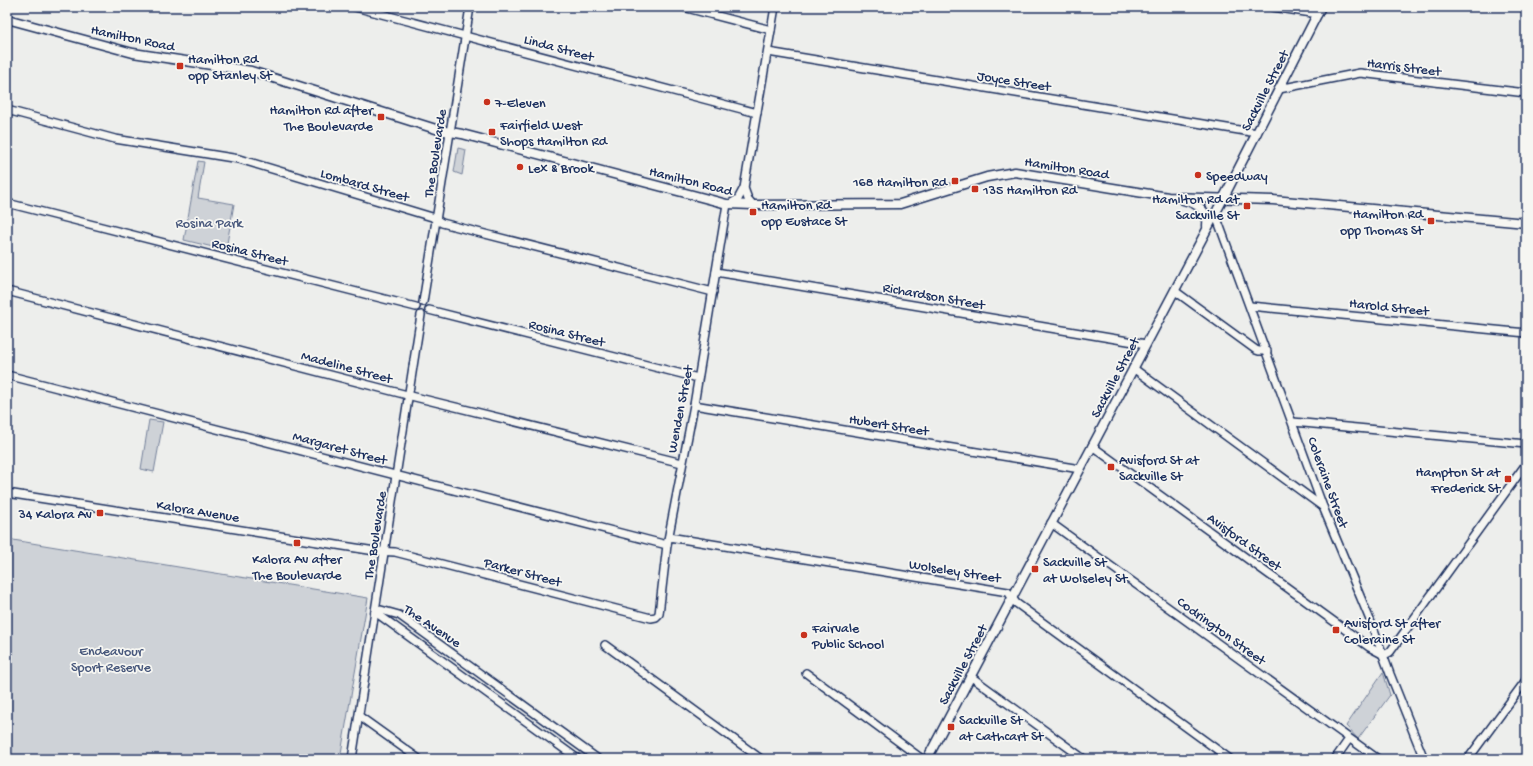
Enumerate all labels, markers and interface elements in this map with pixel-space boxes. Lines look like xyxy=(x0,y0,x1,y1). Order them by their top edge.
street label: Hamilton Road xyxy=(89,22,178,57)
street label: Linda Street xyxy=(522,32,596,67)
street label: Sackville Street xyxy=(1239,47,1294,134)
place label: Hamilton Rd opp Stanley St xyxy=(188,52,273,85)
street label: Harris Street xyxy=(1366,56,1443,82)
marker: Hamilton Rd opp Stanley St xyxy=(175,61,185,71)
street label: Joyce Street xyxy=(976,68,1053,97)
place label: 7-Eleven xyxy=(494,96,546,113)
marker: 7-Eleven xyxy=(482,97,492,107)
place label: Hamilton Rd after The Boulevarde xyxy=(269,103,374,136)
street label: The Boulevarde xyxy=(421,107,452,200)
marker: Hamilton Rd after The Boulevarde xyxy=(376,112,386,122)
place label: Fairfield West Shops Hamilton Rd xyxy=(499,118,609,151)
marker: Fairfield West Shops Hamilton Rd xyxy=(487,127,497,137)
street label: Hamilton Road xyxy=(1023,154,1112,185)
place label: Lex & Brook xyxy=(528,161,595,178)
marker: Lex & Brook xyxy=(515,162,525,172)
street label: Hamilton Road xyxy=(647,164,736,201)
street label: Lombard Street xyxy=(318,166,412,208)
place label: Speedway xyxy=(1206,169,1268,186)
marker: Speedway xyxy=(1193,170,1203,180)
place label: 168 Hamilton Rd xyxy=(852,175,949,192)
marker: 168 Hamilton Rd xyxy=(950,176,960,186)
place label: 135 Hamilton Rd xyxy=(982,183,1079,200)
marker: 135 Hamilton Rd xyxy=(970,184,980,194)
place label: Hamilton Rd at Sackville St xyxy=(1152,192,1240,225)
place label: Hamilton Rd opp Eustace St xyxy=(761,198,848,231)
marker: Hamilton Rd at Sackville St xyxy=(1242,201,1252,211)
marker: Hamilton Rd opp Eustace St xyxy=(748,207,758,217)
place label: Hamilton Rd opp Thomas St xyxy=(1340,207,1425,240)
park label: Rosina Park xyxy=(175,216,244,233)
marker: Hamilton Rd opp Thomas St xyxy=(1426,216,1436,226)
street label: Rosina Street xyxy=(210,236,290,271)
street label: Richardson Street xyxy=(881,280,987,315)
street label: Harold Street xyxy=(1348,296,1431,321)
street label: Rosina Street xyxy=(527,317,607,352)
street label: Sackville Street xyxy=(1088,334,1145,421)
street label: Madeline Street xyxy=(299,348,395,389)
street label: Wenden Street xyxy=(665,363,698,455)
street label: Hubert Street xyxy=(848,412,931,441)
street label: Margaret Street xyxy=(290,429,390,470)
street label: Coleraine Street xyxy=(1302,435,1351,532)
place label: Avisford St at Sackville St xyxy=(1119,453,1200,486)
marker: Avisford St at Sackville St xyxy=(1106,462,1116,472)
place label: Hampton St at Frederick St xyxy=(1415,465,1501,498)
marker: Hampton St at Frederick St xyxy=(1503,474,1513,484)
street label: The Boulevarde xyxy=(361,489,392,582)
street label: Kalora Avenue xyxy=(155,498,241,528)
place label: 34 Kalora Av xyxy=(17,507,92,524)
marker: 34 Kalora Av xyxy=(95,508,105,518)
street label: Avisford Street xyxy=(1203,510,1285,577)
marker: Kalora Av after The Boulevarde xyxy=(292,538,302,548)
place label: Kalora Av after The Boulevarde xyxy=(251,552,343,585)
street label: Parker Street xyxy=(481,555,564,592)
place label: Sackville St at Wolseley St xyxy=(1043,555,1128,588)
street label: Wolseley Street xyxy=(908,557,1003,588)
marker: Sackville St at Wolseley St xyxy=(1030,564,1040,574)
street label: Codrington Street xyxy=(1173,594,1269,671)
street label: The Avenue xyxy=(399,601,464,653)
place label: Avisford St after Coleraine St xyxy=(1344,616,1441,649)
place label: Fairvale Public School xyxy=(811,621,884,654)
street label: Sackville Street xyxy=(936,621,993,708)
marker: Avisford St after Coleraine St xyxy=(1331,625,1341,635)
marker: Fairvale Public School xyxy=(799,630,809,640)
park label: Endeavour Sport Reserve xyxy=(71,644,152,677)
place label: Sackville St at Cathcart St xyxy=(959,713,1044,746)
marker: Sackville St at Cathcart St xyxy=(946,722,956,732)

